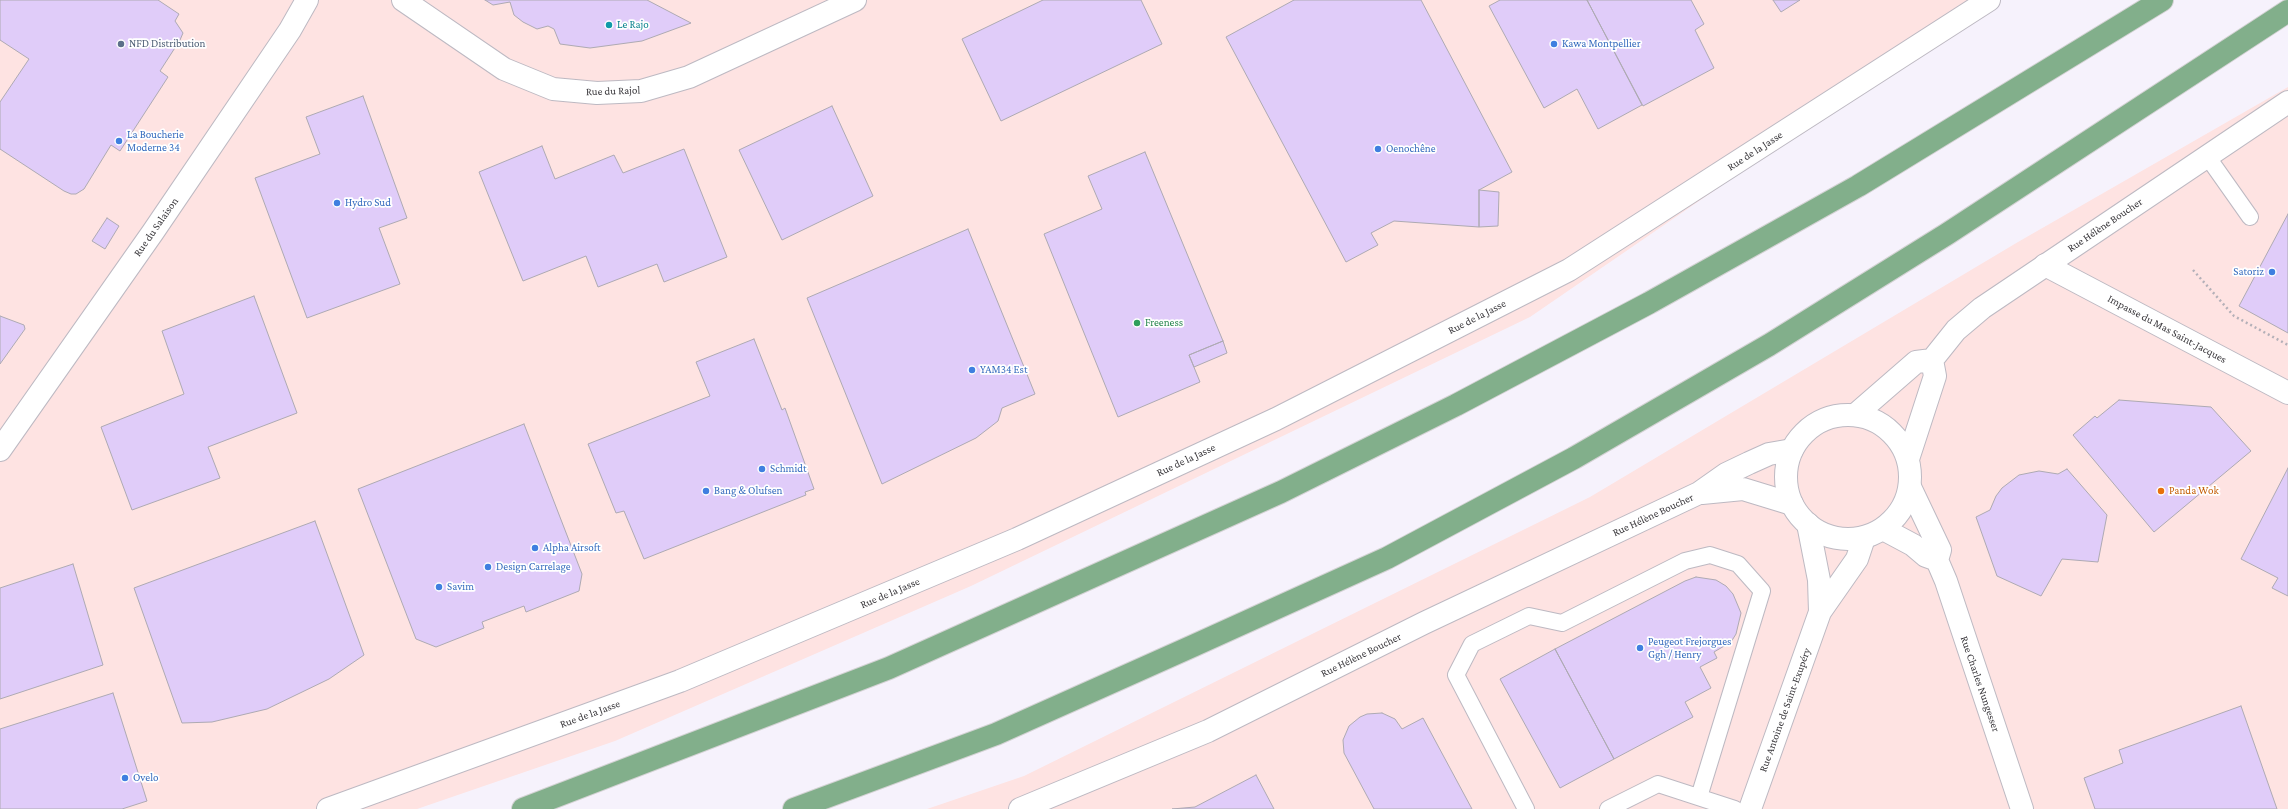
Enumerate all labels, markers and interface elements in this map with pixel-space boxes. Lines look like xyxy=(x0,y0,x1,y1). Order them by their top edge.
place label: Le Rajo xyxy=(617,18,649,32)
marker: Le Rajo xyxy=(604,20,614,30)
place label: NFD Distribution xyxy=(129,37,205,51)
place label: Kawa Montpellier xyxy=(1562,37,1641,51)
marker: NFD Distribution xyxy=(116,39,126,49)
marker: Kawa Montpellier xyxy=(1549,39,1559,49)
street label: Rue du Rajol xyxy=(586,83,640,99)
place label: La Boucherie Moderne 34 xyxy=(127,128,184,154)
street label: Rue de la Jasse xyxy=(1725,128,1785,174)
marker: La Boucherie Moderne 34 xyxy=(114,136,124,146)
place label: Oenochêne xyxy=(1386,142,1436,156)
marker: Oenochêne xyxy=(1373,144,1383,154)
street label: Rue du Salaison xyxy=(131,195,181,259)
street label: Rue Hélène Boucher xyxy=(2065,195,2145,255)
place label: Hydro Sud xyxy=(345,196,391,210)
marker: Hydro Sud xyxy=(332,198,342,208)
place label: Satoriz xyxy=(2233,265,2264,279)
marker: Satoriz xyxy=(2267,267,2277,277)
street label: Impasse du Mas Saint-Jacques xyxy=(2105,292,2229,366)
street label: Rue de la Jasse xyxy=(1446,297,1508,337)
place label: Freeness xyxy=(1145,316,1183,330)
marker: Freeness xyxy=(1132,318,1142,328)
place label: YAM34 Est xyxy=(980,363,1028,377)
marker: YAM34 Est xyxy=(967,365,977,375)
street label: Rue de la Jasse xyxy=(1155,441,1217,479)
place label: Schmidt xyxy=(770,462,807,476)
marker: Schmidt xyxy=(757,464,767,474)
place label: Bang & Olufsen xyxy=(714,484,782,498)
place label: Panda Wok xyxy=(2169,484,2219,498)
marker: Bang & Olufsen xyxy=(701,486,711,496)
marker: Panda Wok xyxy=(2156,486,2166,496)
street label: Rue Hélène Boucher xyxy=(1610,490,1696,540)
place label: Alpha Airsoft xyxy=(543,541,601,555)
marker: Alpha Airsoft xyxy=(530,543,540,553)
place label: Design Carrelage xyxy=(496,560,571,574)
marker: Design Carrelage xyxy=(483,562,493,572)
street label: Rue de la Jasse xyxy=(858,575,922,611)
place label: Savim xyxy=(447,580,474,594)
marker: Savim xyxy=(434,582,444,592)
street label: Rue Hélène Boucher xyxy=(1319,630,1403,680)
street label: Rue Charles Nungesser xyxy=(1957,634,2003,734)
place label: Peugeot Frejorgues Ggh / Henry xyxy=(1648,635,1731,661)
marker: Peugeot Frejorgues Ggh / Henry xyxy=(1635,643,1645,653)
street label: Rue Antoine de Saint-Exupéry xyxy=(1756,646,1814,774)
street label: Rue de la Jasse xyxy=(558,697,622,731)
place label: Ovelo xyxy=(133,771,159,785)
marker: Ovelo xyxy=(120,773,130,783)

